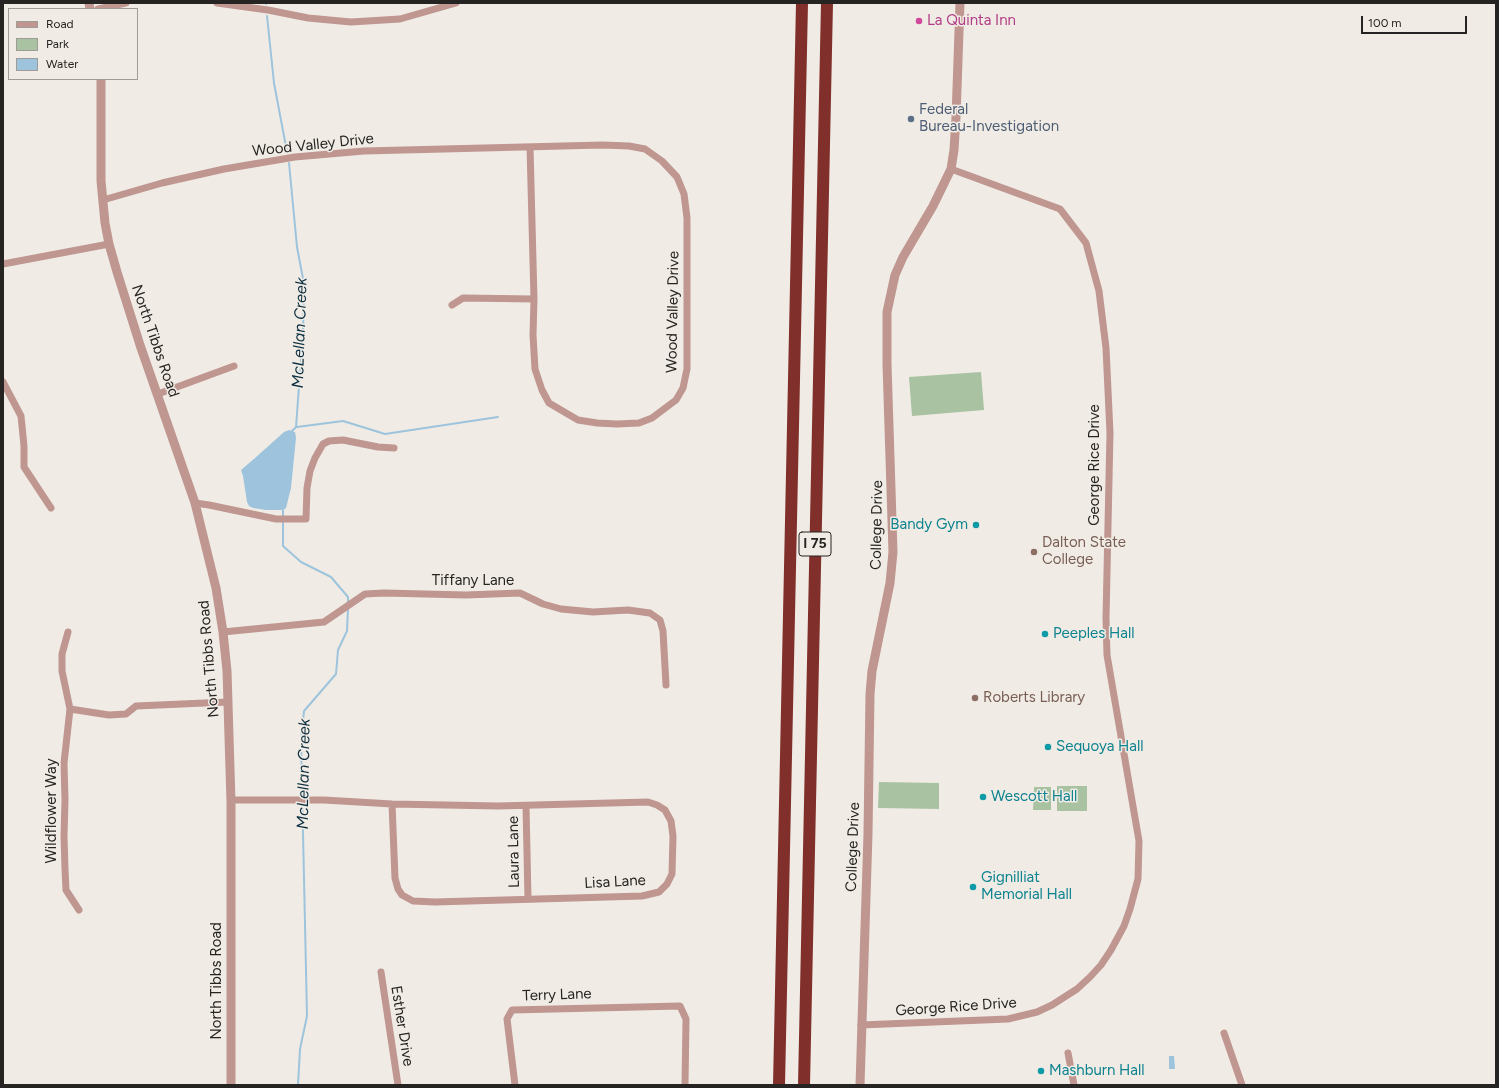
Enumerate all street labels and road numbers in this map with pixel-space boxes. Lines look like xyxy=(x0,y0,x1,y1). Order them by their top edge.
street label: Wood Valley Drive xyxy=(251,130,375,160)
street label: Wood Valley Drive xyxy=(663,251,683,373)
street label: North Tibbs Road xyxy=(127,282,183,400)
street label: George Rice Drive xyxy=(1086,404,1104,526)
street label: College Drive xyxy=(867,480,887,570)
road number: I 75 xyxy=(799,532,831,556)
street label: Tiffany Lane xyxy=(432,572,514,590)
street label: North Tibbs Road xyxy=(195,600,223,718)
street label: Wildflower Way xyxy=(43,758,61,864)
street label: College Drive xyxy=(842,802,864,892)
street label: Laura Lane xyxy=(504,816,524,888)
street label: Lisa Lane xyxy=(584,871,646,893)
street label: North Tibbs Road xyxy=(208,922,226,1040)
street label: Esther Drive xyxy=(387,984,417,1068)
street label: Terry Lane xyxy=(522,985,592,1005)
street label: George Rice Drive xyxy=(895,994,1017,1020)

